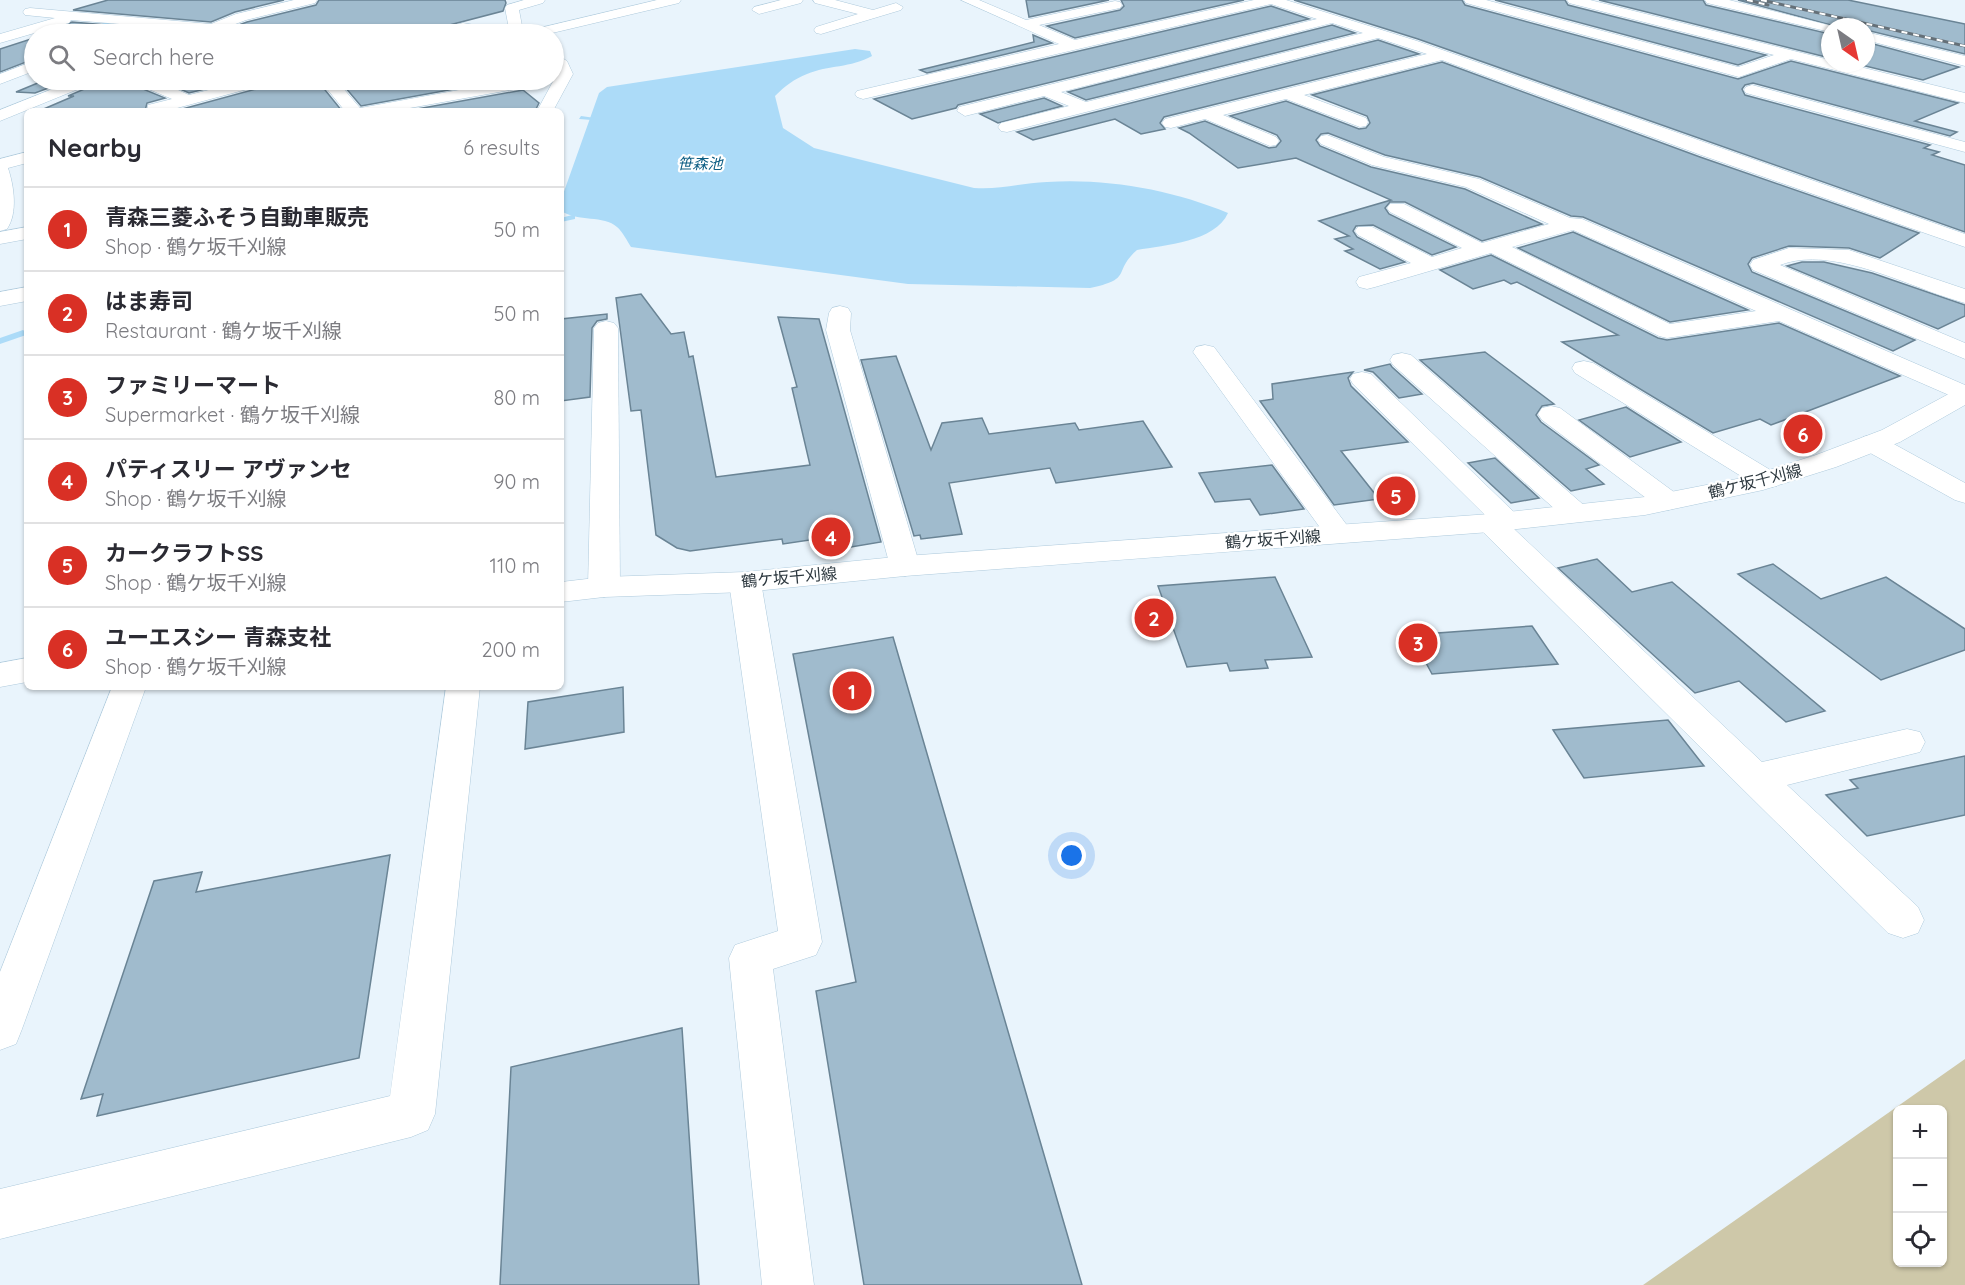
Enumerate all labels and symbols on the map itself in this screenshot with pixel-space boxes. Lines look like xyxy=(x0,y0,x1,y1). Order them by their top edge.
north arrow xyxy=(1821,18,1875,72)
water label: 笹森池 xyxy=(677,154,724,173)
pin: 6 xyxy=(1784,412,1822,456)
street label: 鶴ケ坂千刈線 xyxy=(1706,460,1804,502)
pin: 5 xyxy=(1376,474,1416,518)
pin: 4 xyxy=(812,514,850,560)
street label: 鶴ケ坂千刈線 xyxy=(1224,526,1322,552)
street label: 鶴ケ坂千刈線 xyxy=(740,563,838,591)
pin: 2 xyxy=(1134,596,1174,640)
pin: 3 xyxy=(1398,620,1438,666)
pin: 1 xyxy=(832,668,872,714)
your location xyxy=(1057,841,1086,870)

